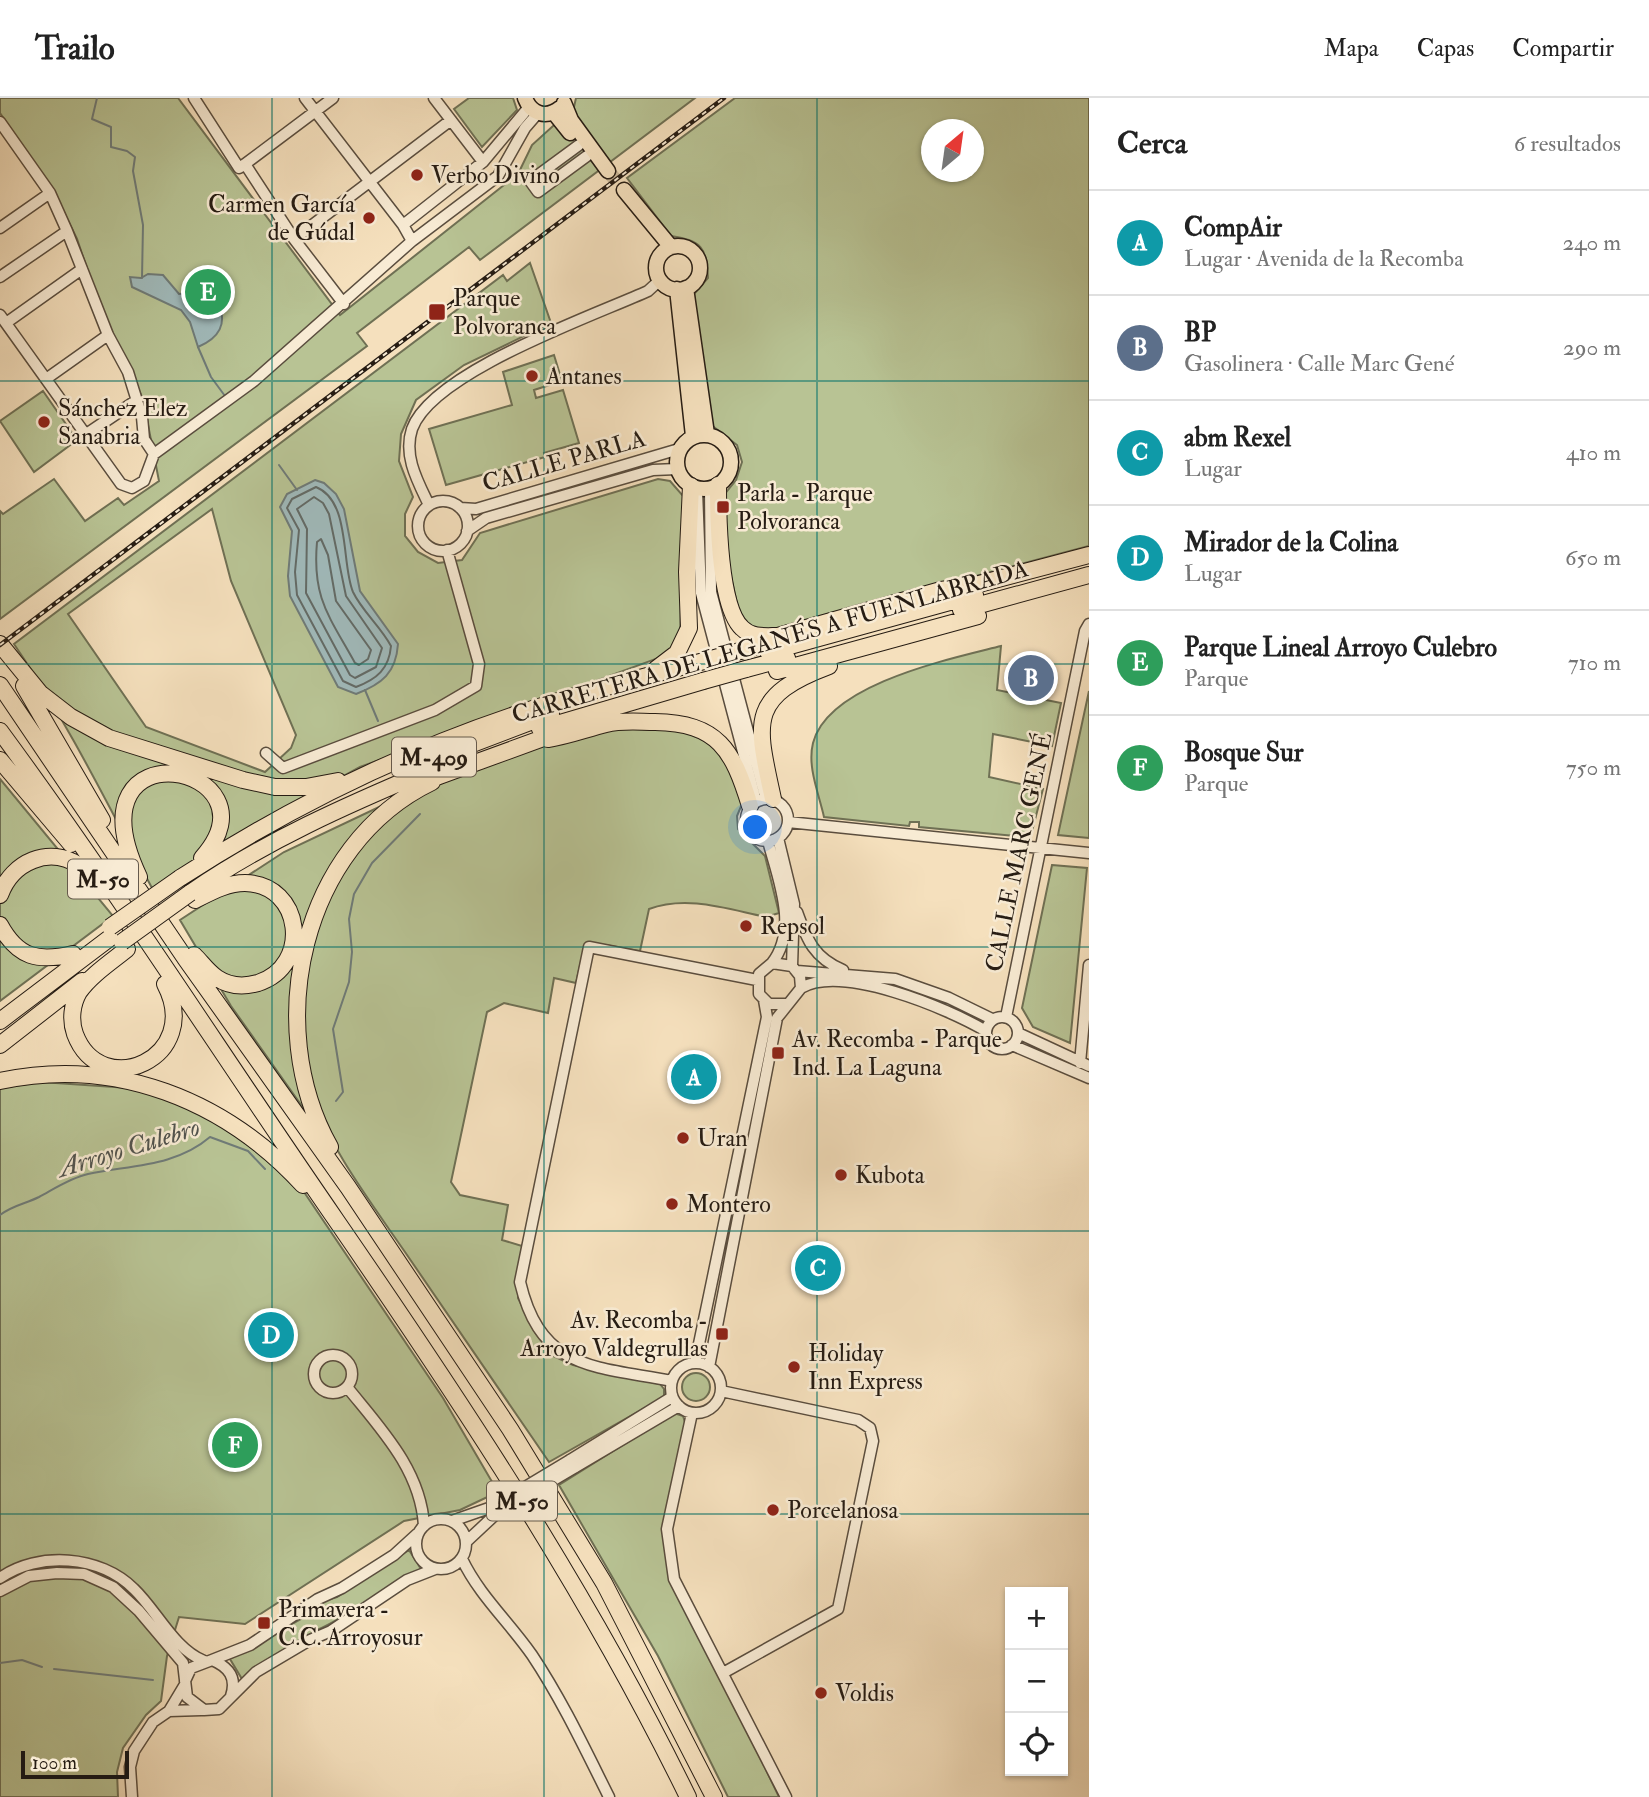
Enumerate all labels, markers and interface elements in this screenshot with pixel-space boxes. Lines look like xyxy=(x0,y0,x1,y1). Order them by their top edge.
text: Trailo xyxy=(35,28,115,69)
text: Mapa xyxy=(1324,33,1379,64)
text: Capas xyxy=(1417,33,1474,64)
text: Compartir xyxy=(1512,33,1614,64)
north arrow xyxy=(921,119,984,182)
text: Cerca xyxy=(1117,125,1187,162)
text: 6 resultados xyxy=(1514,129,1621,158)
place label: Verbo Divino xyxy=(431,160,560,191)
marker: Verbo Divino xyxy=(409,167,425,183)
place label: Carmen García de Gúdal xyxy=(208,189,356,248)
marker: Carmen García de Gúdal xyxy=(361,210,377,226)
text: CompAir xyxy=(1184,212,1282,244)
text: A xyxy=(1133,228,1147,257)
text: 240 m xyxy=(1562,228,1621,257)
text: Lugar · Avenida de la Recomba xyxy=(1184,244,1464,273)
pin: E xyxy=(185,266,231,318)
place label: Parque Polvoranca xyxy=(453,283,557,342)
marker: Parque Polvoranca xyxy=(427,302,447,322)
text: BP xyxy=(1184,317,1216,349)
text: B xyxy=(1132,333,1148,362)
text: 290 m xyxy=(1563,333,1621,362)
text: Gasolinera · Calle Marc Gené xyxy=(1184,349,1454,378)
place label: Antanes xyxy=(545,361,622,392)
marker: Antanes xyxy=(524,368,540,384)
place label: Sánchez Elez Sanabria xyxy=(58,393,188,452)
marker: Sánchez Elez Sanabria xyxy=(36,414,52,430)
text: abm Rexel xyxy=(1184,422,1291,454)
street label: CALLE PARLA xyxy=(479,423,649,499)
text: C xyxy=(1132,438,1148,467)
text: 410 m xyxy=(1566,438,1621,467)
text: Lugar xyxy=(1184,454,1242,483)
place label: Parla - Parque Polvoranca xyxy=(737,478,873,537)
marker: Parla - Parque Polvoranca xyxy=(715,499,731,515)
text: Mirador de la Colina xyxy=(1184,527,1398,559)
text: D xyxy=(1131,543,1149,572)
text: 650 m xyxy=(1565,543,1621,572)
street label: CARRETERA DE LEGANÉS A FUENLABRADA xyxy=(509,554,1031,730)
text: Lugar xyxy=(1184,559,1242,588)
text: Parque Lineal Arroyo Culebro xyxy=(1184,632,1497,664)
text: E xyxy=(1132,648,1148,677)
text: 710 m xyxy=(1568,648,1621,677)
pin: B xyxy=(1008,652,1054,704)
text: Parque xyxy=(1184,664,1248,693)
street label: CALLE MARC GENÉ xyxy=(977,729,1060,975)
road number: M-409 xyxy=(392,737,476,776)
text: Bosque Sur xyxy=(1184,737,1303,769)
text: F xyxy=(1133,753,1147,782)
text: 750 m xyxy=(1566,753,1621,782)
text: Parque xyxy=(1184,769,1248,798)
your location xyxy=(738,810,772,844)
road number: M-50 xyxy=(68,860,138,898)
place label: Repsol xyxy=(760,911,825,942)
marker: Repsol xyxy=(738,918,754,934)
place label: Av. Recomba - Parque Ind. La Laguna xyxy=(791,1024,1002,1083)
marker: Av. Recomba - Parque Ind. La Laguna xyxy=(770,1045,786,1061)
pin: A xyxy=(671,1051,717,1103)
water label: Arroyo Culebro xyxy=(51,1111,204,1186)
place label: Uran xyxy=(697,1123,748,1154)
marker: Uran xyxy=(675,1130,691,1146)
place label: Kubota xyxy=(855,1160,926,1191)
marker: Kubota xyxy=(833,1167,849,1183)
place label: Montero xyxy=(686,1189,771,1220)
marker: Montero xyxy=(664,1196,680,1212)
pin: C xyxy=(795,1242,841,1294)
place label: Av. Recomba - Arroyo Valdegrullas xyxy=(519,1305,708,1364)
pin: D xyxy=(248,1309,294,1361)
marker: Av. Recomba - Arroyo Valdegrullas xyxy=(714,1326,730,1342)
place label: Holiday Inn Express xyxy=(808,1338,923,1397)
marker: Holiday Inn Express xyxy=(786,1359,802,1375)
pin: F xyxy=(212,1419,258,1471)
road number: M-50 xyxy=(487,1482,557,1520)
place label: Porcelanosa xyxy=(787,1495,900,1526)
marker: Porcelanosa xyxy=(765,1502,781,1518)
map controls xyxy=(1005,1587,1068,1776)
button: + xyxy=(1005,1587,1068,1650)
place label: Primavera - C.C. Arroyosur xyxy=(278,1594,423,1653)
marker: Primavera - C.C. Arroyosur xyxy=(256,1615,272,1631)
button: − xyxy=(1005,1650,1068,1713)
place label: Voldis xyxy=(835,1678,894,1709)
marker: Voldis xyxy=(813,1685,829,1701)
button: locate xyxy=(1005,1713,1068,1776)
scale bar xyxy=(21,1748,130,1780)
text: 100 m xyxy=(32,1751,77,1775)

